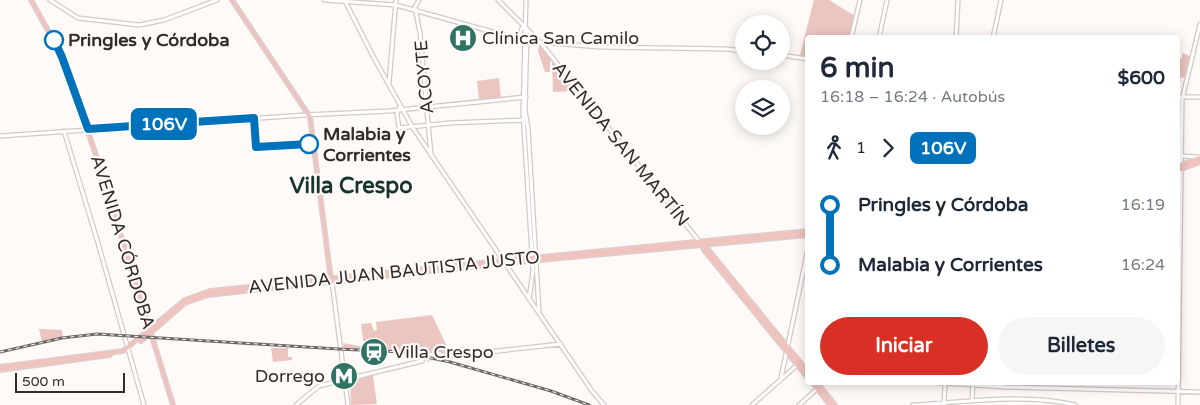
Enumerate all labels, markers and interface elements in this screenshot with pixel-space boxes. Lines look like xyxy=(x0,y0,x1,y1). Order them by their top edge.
map controls xyxy=(735,15,790,135)
button: locate xyxy=(735,15,790,70)
hospital icon: Clínica San Camilo xyxy=(448,23,478,53)
place label: Clínica San Camilo xyxy=(482,27,639,49)
place label: Pringles y Córdoba xyxy=(68,29,230,51)
marker: Pringles y Córdoba xyxy=(44,30,64,50)
street label: ACOYTE xyxy=(410,39,438,115)
text: 6 min xyxy=(820,51,895,85)
street label: AVENIDA SAN MARTÍN xyxy=(548,57,694,231)
text: $600 xyxy=(1117,67,1165,89)
button: layers xyxy=(735,80,790,135)
text: 16:18 – 16:24 · Autobús xyxy=(820,87,1005,107)
line badge: 106V xyxy=(129,108,199,140)
text: 106V xyxy=(141,113,187,135)
place label: Malabia y Corrientes xyxy=(323,123,411,166)
marker: Malabia y Corrientes xyxy=(299,134,319,154)
icon: walk xyxy=(820,134,848,162)
icon: forward xyxy=(874,134,902,162)
text: 106V xyxy=(920,137,966,159)
text: 1 xyxy=(856,138,866,158)
street label: AVENIDA CÓRDOBA xyxy=(86,152,160,332)
district label: Villa Crespo xyxy=(289,173,413,199)
text: Pringles y Córdoba xyxy=(858,194,1029,216)
text: 16:19 xyxy=(1121,195,1165,215)
street label: AVENIDA JUAN BAUTISTA JUSTO xyxy=(247,246,541,298)
text: Malabia y Corrientes xyxy=(858,254,1043,276)
text: 16:24 xyxy=(1121,255,1165,275)
button: Iniciar xyxy=(820,317,988,375)
button: Billetes xyxy=(998,317,1165,375)
station icon: Villa Crespo xyxy=(359,337,389,367)
place label: Villa Crespo xyxy=(393,341,494,363)
metro station icon: Dorrego xyxy=(329,361,359,391)
place label: Dorrego xyxy=(255,365,325,387)
scale bar xyxy=(15,370,125,393)
text: 500 m xyxy=(22,373,65,390)

